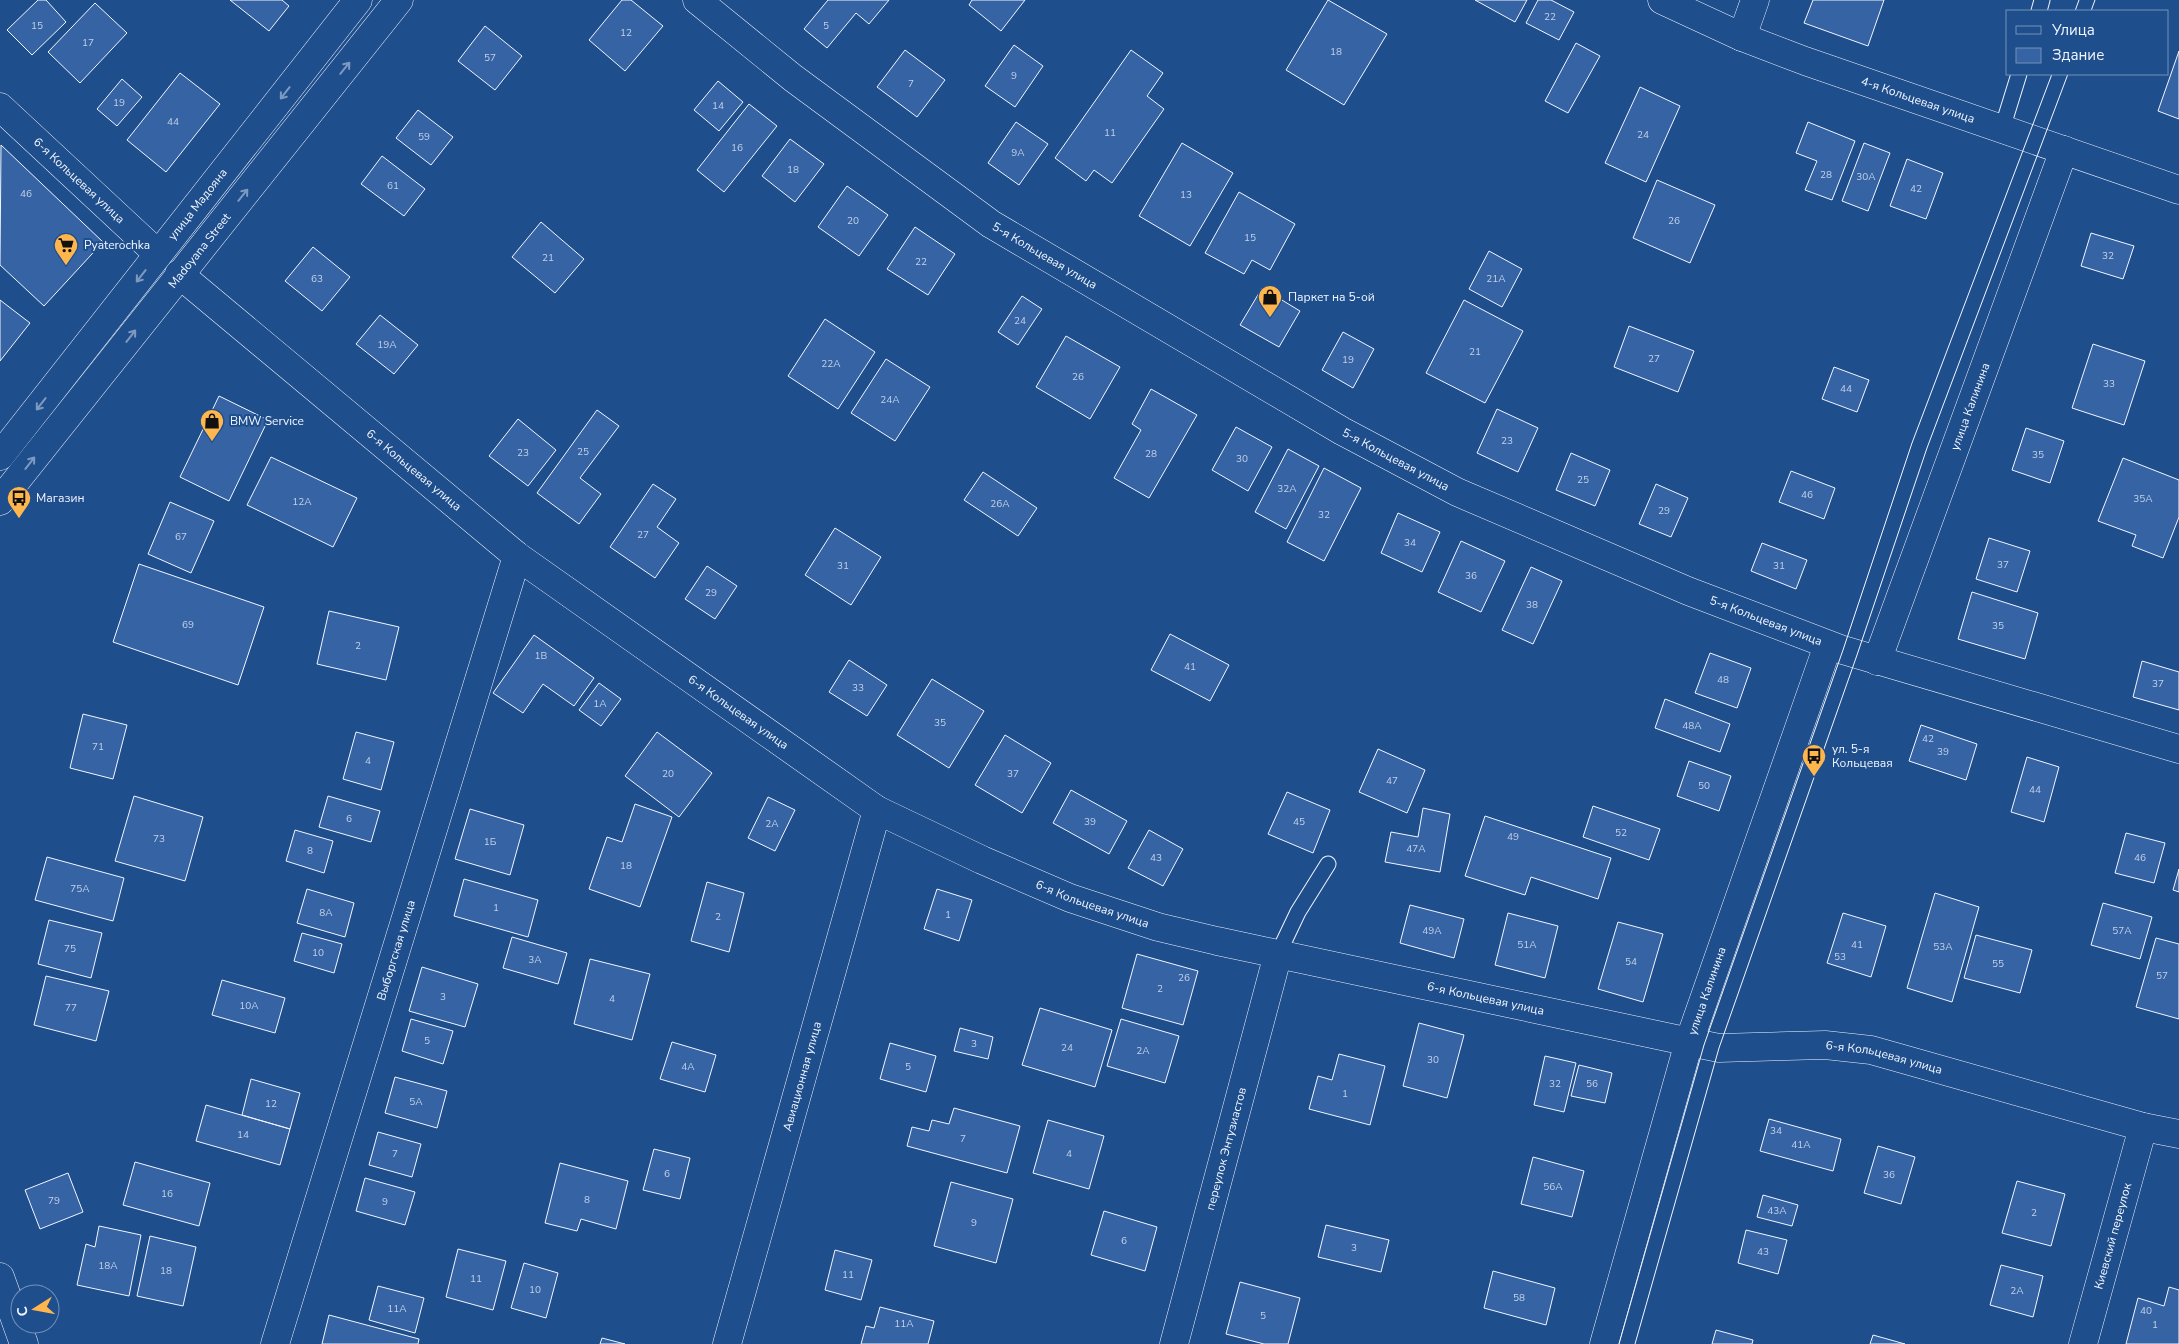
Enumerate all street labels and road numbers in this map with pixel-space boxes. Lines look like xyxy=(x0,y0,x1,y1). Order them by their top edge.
street label: 4-я Кольцевая улица xyxy=(1859,73,1977,127)
street label: 6-я Кольцевая улица xyxy=(30,134,128,227)
street label: улица Мадояна xyxy=(164,165,231,244)
street label: Madoyana Street xyxy=(165,209,235,292)
street label: 5-я Кольцевая улица xyxy=(989,218,1100,293)
street label: улица Калинина xyxy=(1947,360,1993,453)
street label: 5-я Кольцевая улица xyxy=(1339,424,1452,495)
street label: 6-я Кольцевая улица xyxy=(363,426,465,514)
street label: 5-я Кольцевая улица xyxy=(1707,592,1824,649)
street label: 6-я Кольцевая улица xyxy=(685,671,792,753)
street label: 6-я Кольцевая улица xyxy=(1033,876,1151,931)
street label: Выборгская улица xyxy=(373,898,419,1002)
street label: улица Калинина xyxy=(1684,945,1730,1037)
street label: 6-я Кольцевая улица xyxy=(1426,978,1546,1019)
street label: Авиационная улица xyxy=(779,1020,825,1133)
street label: 6-я Кольцевая улица xyxy=(1825,1037,1944,1078)
street label: переулок Энтузиастов xyxy=(1202,1085,1250,1212)
street label: Киевский переулок xyxy=(2090,1180,2135,1291)

